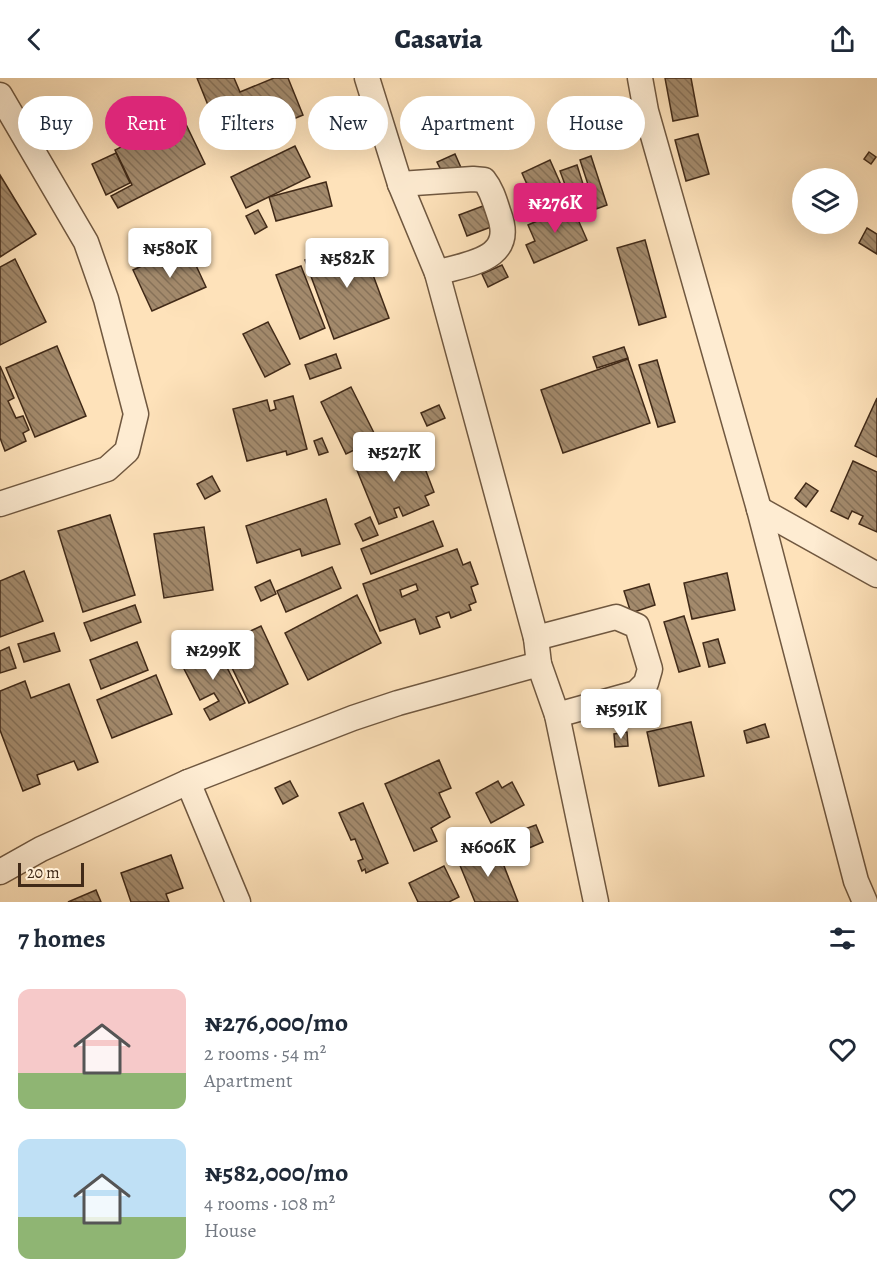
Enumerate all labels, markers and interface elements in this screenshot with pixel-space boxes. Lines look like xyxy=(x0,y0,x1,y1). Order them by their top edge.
text: Casavia xyxy=(394,21,483,57)
icon: back xyxy=(18,23,51,56)
icon: share xyxy=(826,23,859,56)
chip: Buy xyxy=(18,96,93,150)
chip: Rent xyxy=(105,96,187,150)
chip: Filters xyxy=(199,96,296,150)
chip: New xyxy=(308,96,388,150)
chip: Apartment xyxy=(400,96,535,150)
chip: House xyxy=(547,96,645,150)
map controls xyxy=(792,168,858,234)
button: layers xyxy=(792,168,858,234)
pin: ₦276K xyxy=(513,183,597,234)
text: ₦276K xyxy=(528,189,582,216)
pin: ₦580K xyxy=(128,228,212,279)
text: ₦580K xyxy=(142,234,198,261)
pin: ₦582K xyxy=(305,238,389,289)
text: ₦582K xyxy=(319,244,375,271)
pin: ₦527K xyxy=(352,432,436,483)
text: ₦527K xyxy=(367,438,421,465)
pin: ₦299K xyxy=(171,630,255,681)
text: ₦299K xyxy=(185,636,241,663)
pin: ₦591K xyxy=(579,689,663,740)
text: ₦591K xyxy=(595,695,647,722)
pin: ₦606K xyxy=(446,827,530,878)
text: ₦606K xyxy=(460,833,516,860)
scale bar xyxy=(18,860,84,888)
text: 20 m xyxy=(27,862,60,884)
text: 7 homes xyxy=(18,921,106,956)
icon: filters xyxy=(826,922,859,955)
text: ₦276,000/mo xyxy=(204,1005,348,1040)
icon: home xyxy=(66,1013,138,1085)
icon: heart xyxy=(826,1033,859,1066)
text: 2 rooms · 54 m² xyxy=(204,1040,326,1067)
text: Apartment xyxy=(204,1067,293,1094)
text: ₦582,000/mo xyxy=(204,1155,348,1190)
icon: home xyxy=(66,1163,138,1235)
icon: heart xyxy=(826,1183,859,1216)
text: 4 rooms · 108 m² xyxy=(204,1190,335,1217)
text: House xyxy=(204,1217,256,1244)

